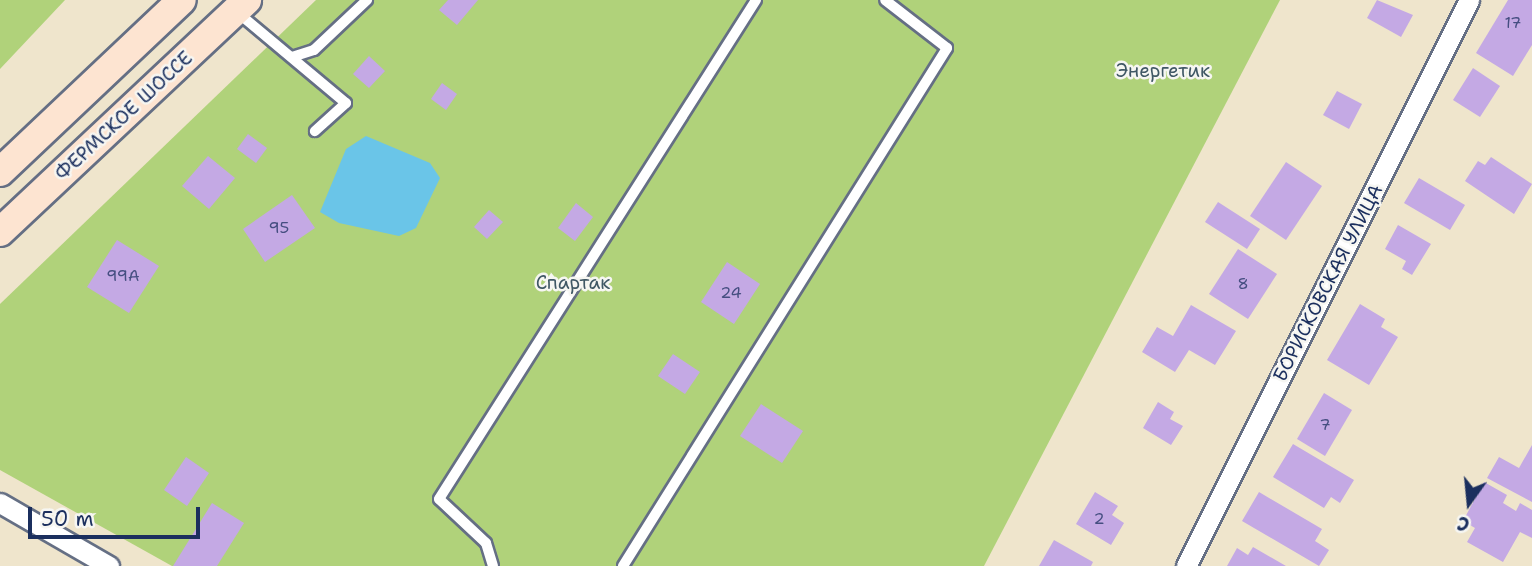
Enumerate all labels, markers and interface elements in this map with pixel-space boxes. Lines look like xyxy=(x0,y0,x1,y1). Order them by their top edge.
house number: 17 xyxy=(1504,13,1522,33)
street label: ФЕРМСКОЕ ШОССЕ xyxy=(51,47,197,185)
park label: Энергетик xyxy=(1116,60,1210,82)
street label: БОРИСКОВСКАЯ УЛИЦА xyxy=(1268,181,1388,385)
house number: 95 xyxy=(269,218,289,238)
house number: 99А xyxy=(106,266,140,286)
park label: Спартак xyxy=(536,272,610,294)
house number: 8 xyxy=(1237,274,1249,294)
house number: 24 xyxy=(720,283,742,303)
house number: 7 xyxy=(1319,415,1331,435)
north arrow xyxy=(1434,468,1504,538)
scale bar xyxy=(32,492,203,536)
text: 50 m xyxy=(41,505,94,533)
house number: 2 xyxy=(1093,509,1105,529)
text: С xyxy=(1455,510,1472,537)

